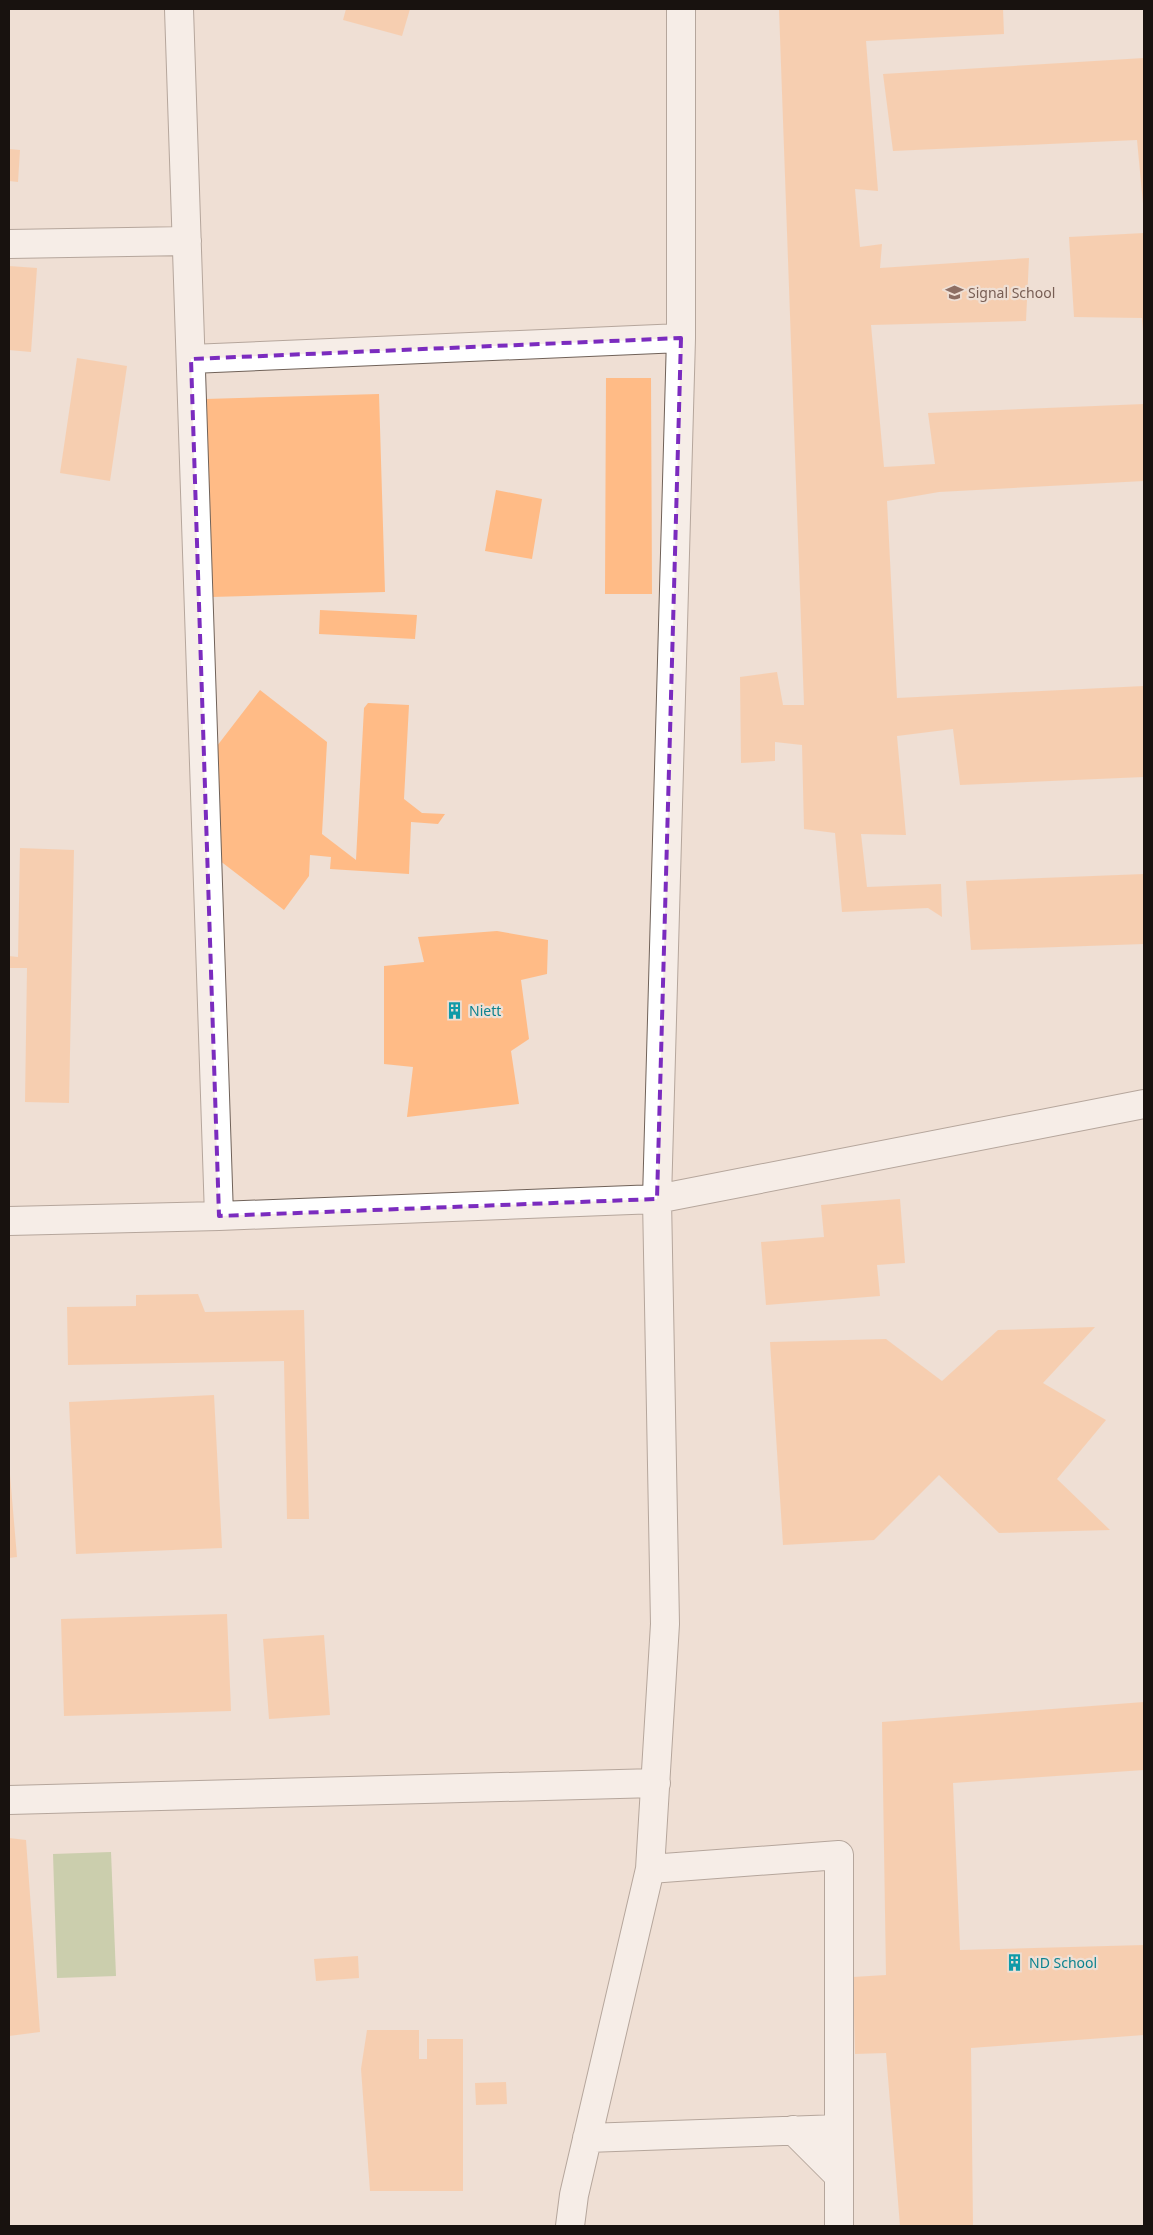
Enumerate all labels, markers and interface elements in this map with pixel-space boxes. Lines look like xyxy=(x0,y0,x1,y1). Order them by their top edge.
school or university icon: Signal School xyxy=(944,282,964,302)
place label: Signal School xyxy=(968,283,1055,302)
building icon: Niett xyxy=(445,1000,465,1020)
place label: Niett xyxy=(469,1001,501,1020)
building icon: ND School xyxy=(1005,1952,1025,1972)
place label: ND School xyxy=(1029,1953,1097,1972)

